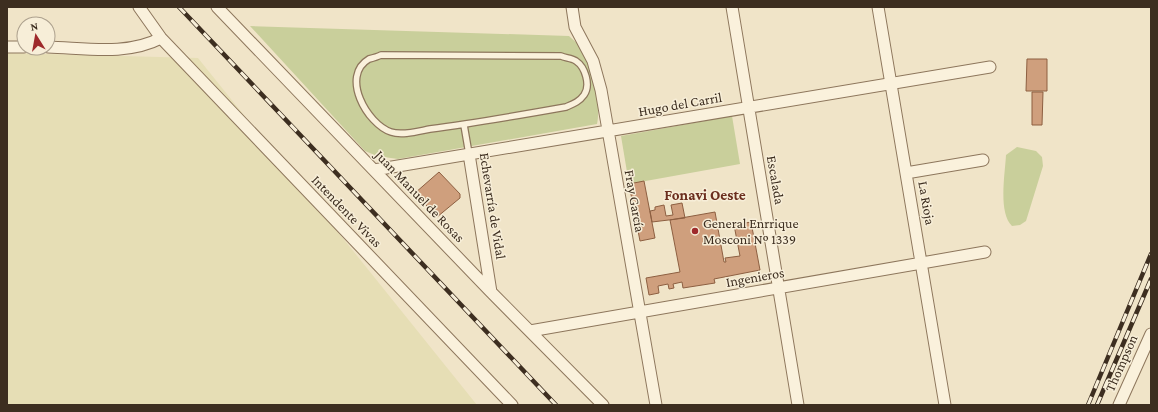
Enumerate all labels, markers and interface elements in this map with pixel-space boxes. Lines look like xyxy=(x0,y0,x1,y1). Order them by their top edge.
north arrow xyxy=(16,16,56,56)
text: N xyxy=(29,19,39,33)
street label: Hugo del Carril xyxy=(637,89,723,119)
street label: Juan Manuel de Rosas xyxy=(371,145,468,245)
street label: Echevarría de Vidal xyxy=(477,152,509,261)
street label: Escalada xyxy=(764,154,788,206)
street label: Fray García xyxy=(622,169,648,234)
street label: Intendente Vivas xyxy=(309,172,385,250)
street label: La Rioja xyxy=(914,180,939,227)
district label: Fonavi Oeste xyxy=(664,187,746,203)
place label: General Enrrique Mosconi Nº 1339 xyxy=(703,215,799,247)
marker: General Enrrique Mosconi Nº 1339 xyxy=(690,226,700,236)
street label: Ingenieros xyxy=(725,264,785,290)
street label: Thompson xyxy=(1101,332,1141,394)

